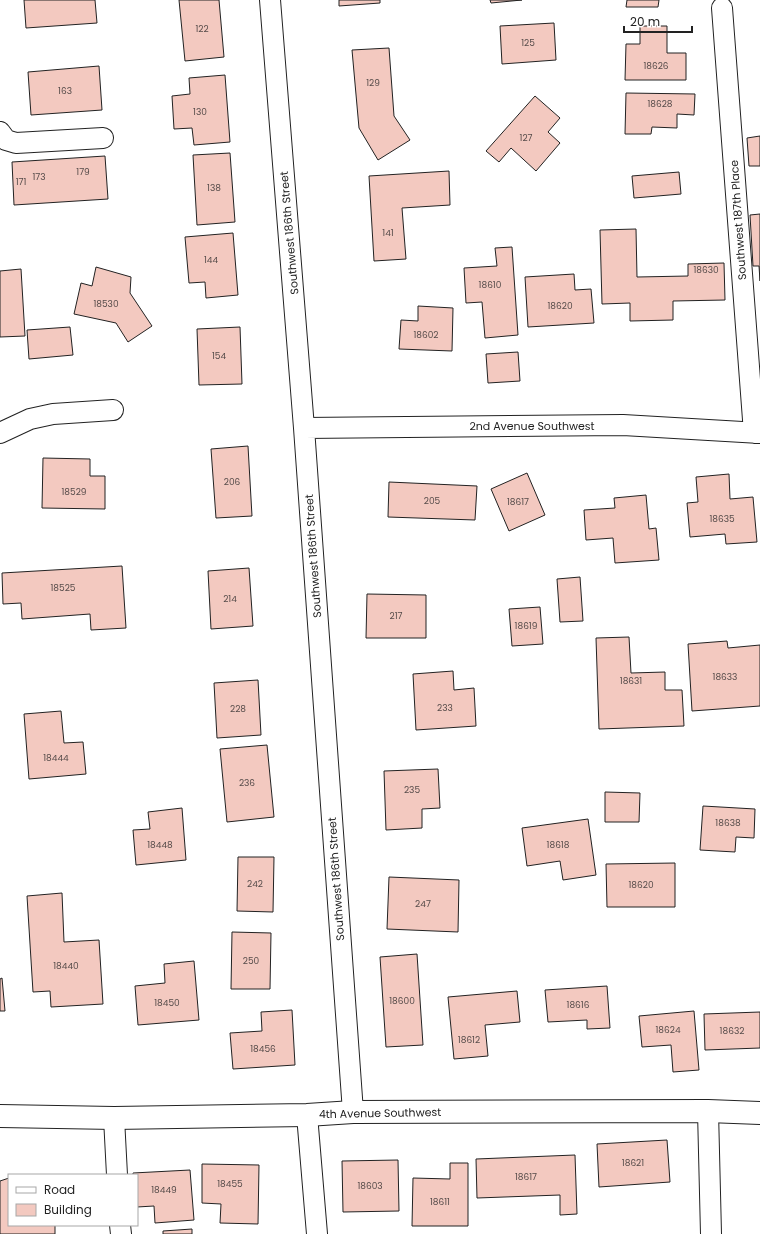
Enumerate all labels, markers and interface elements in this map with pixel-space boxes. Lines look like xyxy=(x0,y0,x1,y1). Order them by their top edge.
scale bar xyxy=(624,8,692,34)
text: 20 m xyxy=(630,13,660,30)
house number: 122 xyxy=(195,23,209,35)
house number: 125 xyxy=(521,37,535,49)
house number: 18626 xyxy=(643,60,669,72)
house number: 129 xyxy=(366,77,380,89)
house number: 163 xyxy=(58,85,72,97)
house number: 18628 xyxy=(647,98,673,110)
house number: 130 xyxy=(193,106,207,118)
house number: 127 xyxy=(520,132,533,144)
street label: Southwest 187th Place xyxy=(726,159,750,281)
house number: 179 xyxy=(76,166,90,178)
house number: 173 xyxy=(32,171,46,183)
street label: Southwest 186th Street xyxy=(276,171,302,295)
house number: 171 xyxy=(16,176,26,188)
house number: 138 xyxy=(207,182,221,194)
house number: 141 xyxy=(382,227,394,239)
house number: 144 xyxy=(204,254,218,266)
house number: 18630 xyxy=(693,264,719,276)
house number: 18610 xyxy=(479,279,502,291)
house number: 18530 xyxy=(93,298,119,310)
house number: 18620 xyxy=(547,300,573,312)
house number: 18602 xyxy=(413,329,439,341)
house number: 154 xyxy=(212,350,226,362)
street label: 2nd Avenue Southwest xyxy=(469,418,595,434)
house number: 206 xyxy=(224,476,241,488)
house number: 18529 xyxy=(61,486,87,498)
street label: Southwest 186th Street xyxy=(301,494,325,618)
house number: 205 xyxy=(424,495,441,507)
house number: 18617 xyxy=(507,496,529,508)
house number: 18635 xyxy=(709,513,735,525)
house number: 18525 xyxy=(50,582,76,594)
house number: 214 xyxy=(223,593,237,605)
house number: 217 xyxy=(390,610,403,622)
house number: 18619 xyxy=(515,620,538,632)
house number: 18633 xyxy=(713,671,737,683)
house number: 18631 xyxy=(620,675,642,687)
house number: 233 xyxy=(437,702,453,714)
house number: 228 xyxy=(230,703,246,715)
house number: 18444 xyxy=(43,752,69,764)
house number: 236 xyxy=(239,777,255,789)
house number: 235 xyxy=(404,784,420,796)
street label: Southwest 186th Street xyxy=(324,817,348,941)
house number: 18638 xyxy=(715,817,741,829)
house number: 18448 xyxy=(147,839,173,851)
house number: 18618 xyxy=(547,839,570,851)
house number: 242 xyxy=(247,878,263,890)
house number: 18620 xyxy=(628,879,654,891)
house number: 247 xyxy=(415,898,431,910)
house number: 250 xyxy=(243,955,260,967)
house number: 18440 xyxy=(53,960,79,972)
house number: 18600 xyxy=(389,995,415,1007)
house number: 18450 xyxy=(154,997,180,1009)
house number: 18616 xyxy=(567,999,590,1011)
house number: 18624 xyxy=(655,1024,681,1036)
house number: 18632 xyxy=(720,1025,744,1037)
house number: 18612 xyxy=(458,1034,480,1046)
house number: 18456 xyxy=(250,1043,276,1055)
street label: 4th Avenue Southwest xyxy=(319,1104,441,1122)
house number: 18621 xyxy=(622,1157,644,1169)
house number: 18617 xyxy=(515,1171,537,1183)
legend xyxy=(8,1174,138,1226)
house number: 18455 xyxy=(217,1178,243,1190)
house number: 18603 xyxy=(357,1180,383,1192)
text: Road xyxy=(44,1181,75,1198)
house number: 18449 xyxy=(151,1184,177,1196)
house number: 18611 xyxy=(430,1196,450,1208)
text: Building xyxy=(44,1201,92,1218)

